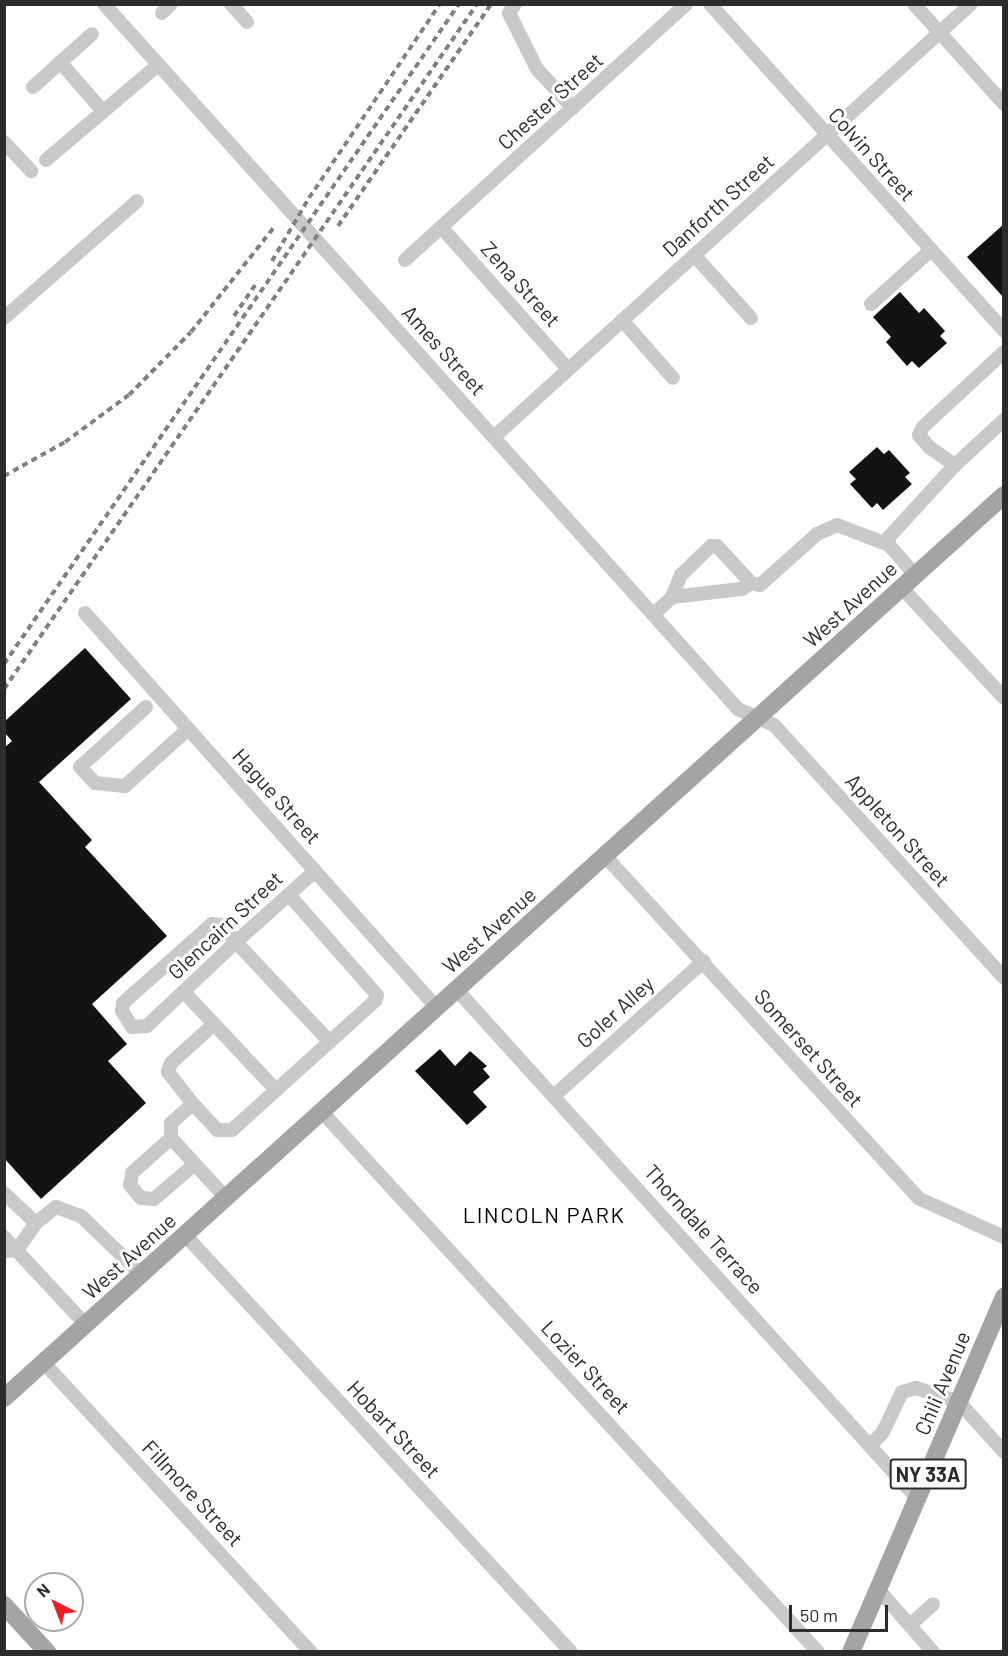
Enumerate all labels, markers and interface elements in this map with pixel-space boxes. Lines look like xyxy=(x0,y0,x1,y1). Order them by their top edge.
street label: Chester Street xyxy=(492,47,608,155)
street label: Colvin Street xyxy=(823,102,921,206)
street label: Danforth Street xyxy=(657,148,779,262)
street label: Zena Street xyxy=(476,236,566,332)
street label: Ames Street xyxy=(397,300,491,400)
street label: West Avenue xyxy=(798,555,902,653)
street label: Hague Street xyxy=(228,743,326,849)
street label: Appleton Street xyxy=(841,768,955,892)
street label: Glencairn Street xyxy=(162,865,288,985)
street label: West Avenue xyxy=(437,881,541,979)
street label: Goler Alley xyxy=(571,971,659,1053)
street label: Somerset Street xyxy=(749,984,869,1112)
street label: Thorndale Terrace xyxy=(639,1159,769,1299)
district label: LINCOLN PARK xyxy=(463,1202,625,1228)
street label: West Avenue xyxy=(77,1207,181,1305)
street label: Lozier Street xyxy=(536,1315,636,1419)
street label: Chili Avenue xyxy=(909,1327,975,1439)
street label: Hobart Street xyxy=(342,1375,446,1483)
street label: Fillmore Street xyxy=(137,1435,249,1551)
road number: NY 33A xyxy=(889,1457,967,1491)
north arrow xyxy=(24,1572,84,1632)
text: N xyxy=(33,1579,53,1600)
scale bar xyxy=(792,1593,891,1631)
text: 50 m xyxy=(800,1604,838,1626)

